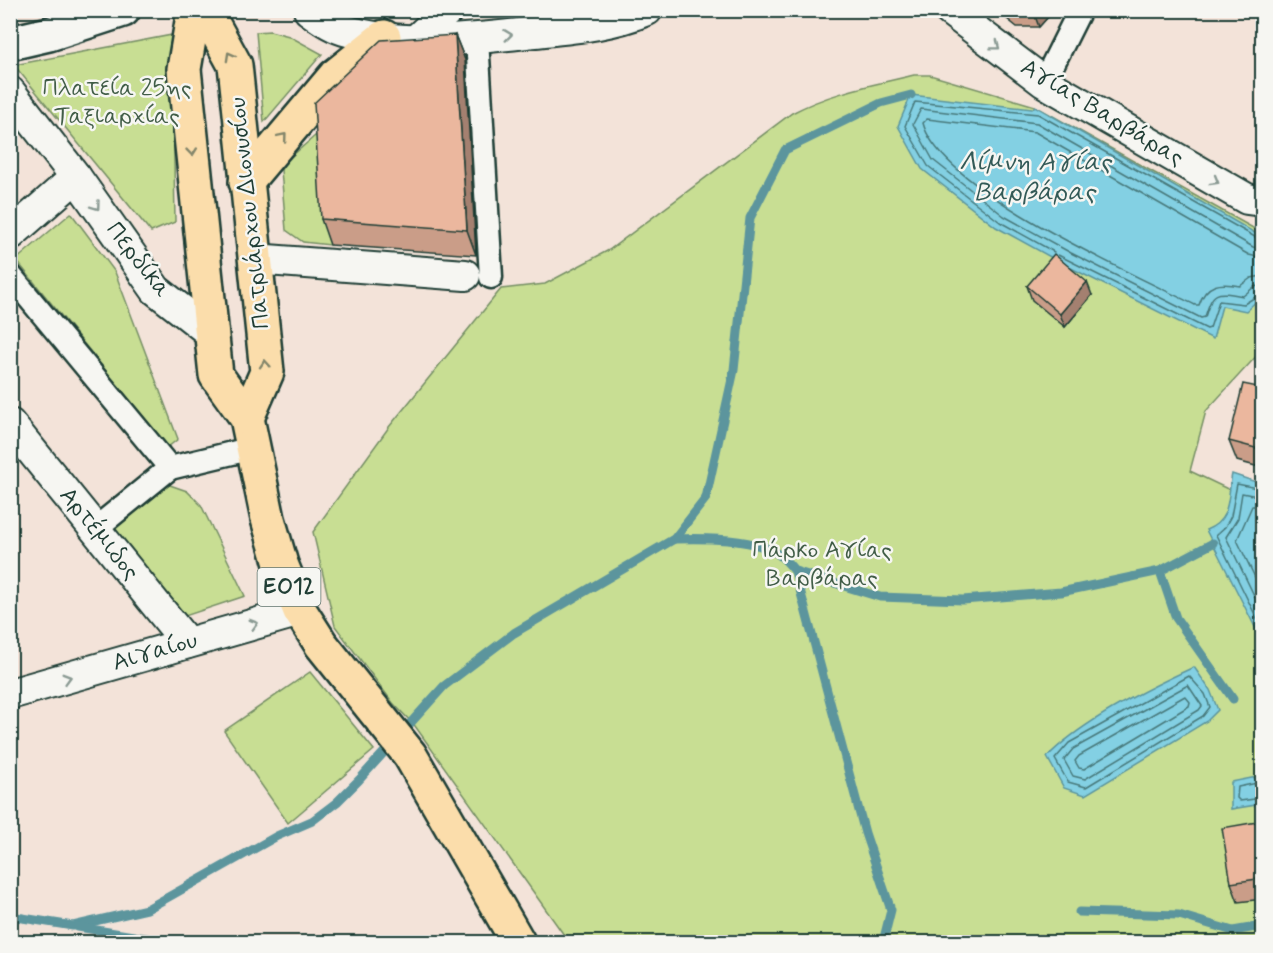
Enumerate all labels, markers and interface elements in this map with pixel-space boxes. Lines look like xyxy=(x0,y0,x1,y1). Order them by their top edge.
one-way arrow xyxy=(503,30,512,42)
one-way arrow xyxy=(989,38,1000,49)
one-way arrow xyxy=(226,51,237,62)
street label: Αγίας Βαρβάρας xyxy=(1015,52,1189,174)
park label: Πλατεία 25ης Ταξιαρχίας xyxy=(42,73,192,132)
street label: Πατριάρχου Διονυσίου xyxy=(222,95,278,330)
one-way arrow xyxy=(276,133,287,144)
water label: Λίμνη Αγίας Βαρβάρας xyxy=(959,146,1113,210)
one-way arrow xyxy=(185,147,198,156)
one-way arrow xyxy=(1209,174,1219,185)
one-way arrow xyxy=(89,199,100,210)
street label: Περδίκα xyxy=(99,216,177,304)
one-way arrow xyxy=(259,359,272,368)
street label: Αρτέμιδος xyxy=(52,480,147,587)
park label: Πάρκο Αγίας Βαρβάρας xyxy=(752,535,892,594)
road number: ΕΟ12 xyxy=(258,568,320,606)
one-way arrow xyxy=(248,619,259,631)
street label: Αιγαίου xyxy=(109,625,201,679)
one-way arrow xyxy=(61,673,72,685)

